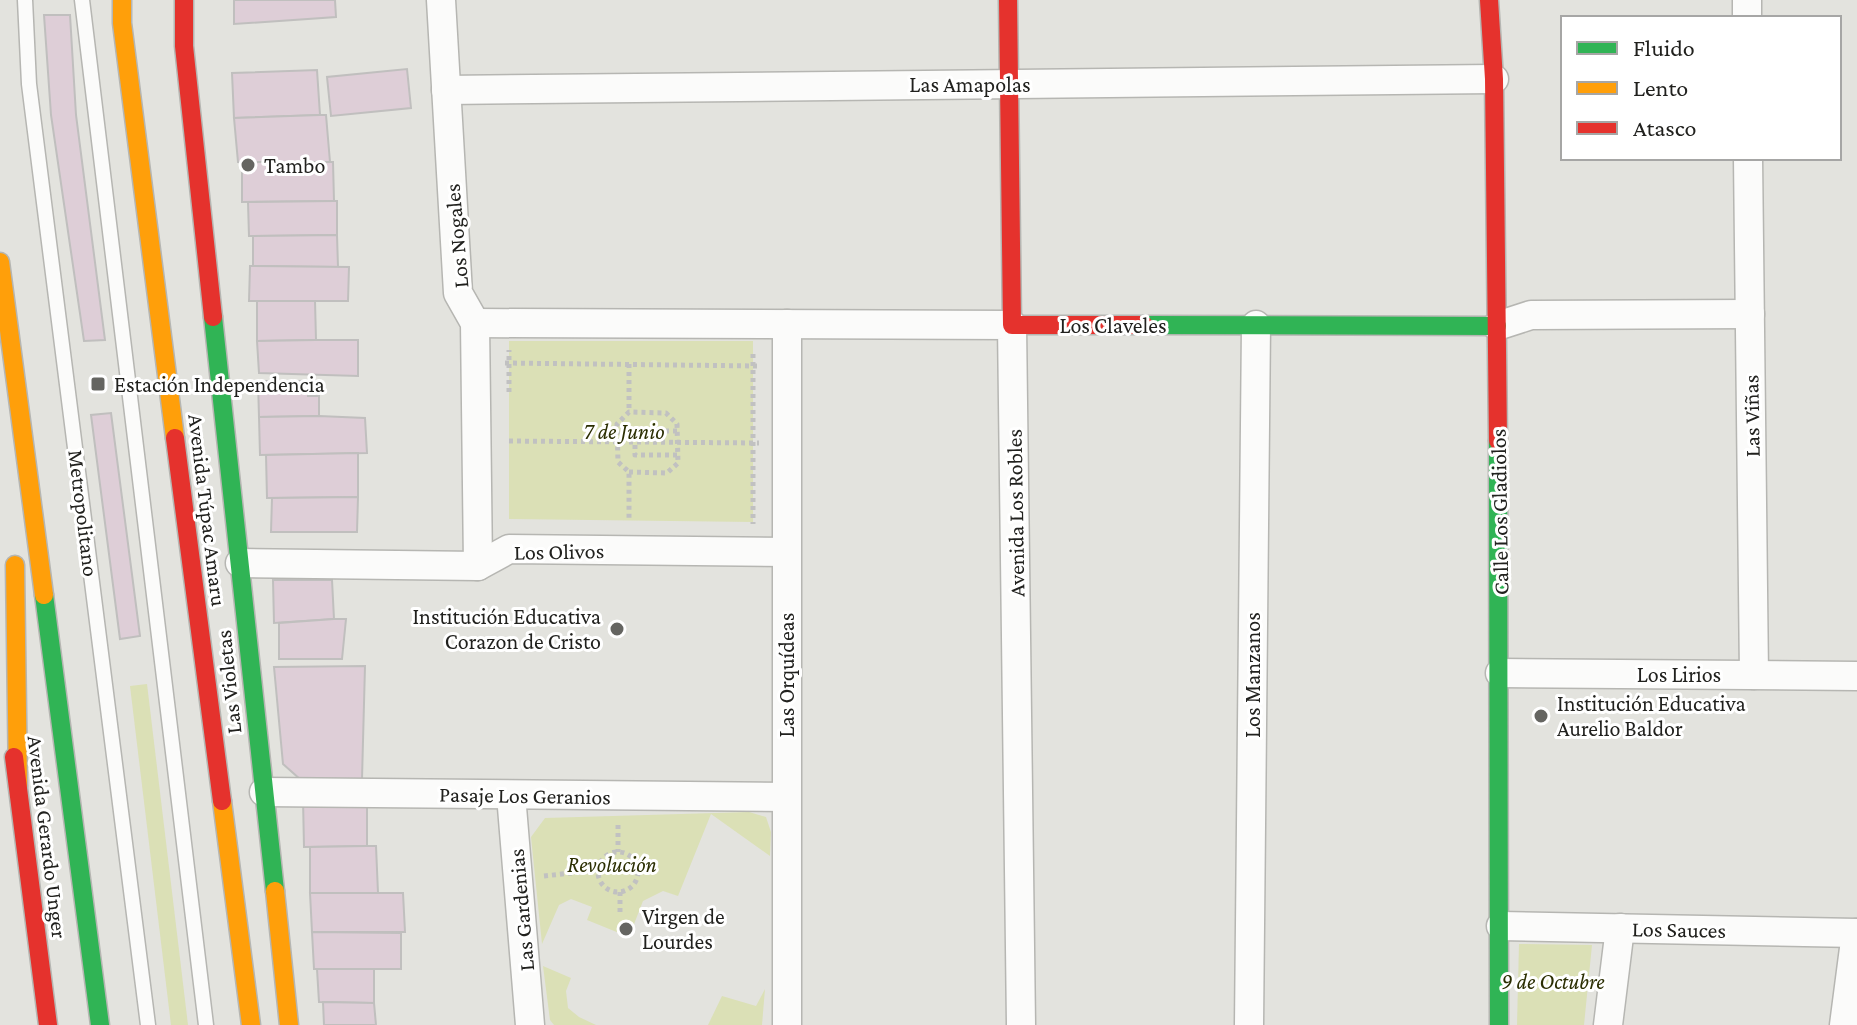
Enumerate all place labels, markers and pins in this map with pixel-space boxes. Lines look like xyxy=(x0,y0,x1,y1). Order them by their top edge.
place label: Tambo xyxy=(264,153,325,178)
marker: Tambo xyxy=(239,156,257,174)
place label: Estación Independencia xyxy=(114,372,325,397)
marker: Estación Independencia xyxy=(89,375,107,393)
place label: Institución Educativa Corazon de Cristo xyxy=(412,604,601,654)
marker: Institución Educativa Corazon de Cristo xyxy=(608,620,626,638)
place label: Institución Educativa Aurelio Baldor xyxy=(1557,691,1746,741)
marker: Institución Educativa Aurelio Baldor xyxy=(1532,707,1550,725)
place label: Virgen de Lourdes xyxy=(642,904,725,954)
marker: Virgen de Lourdes xyxy=(617,920,635,938)

